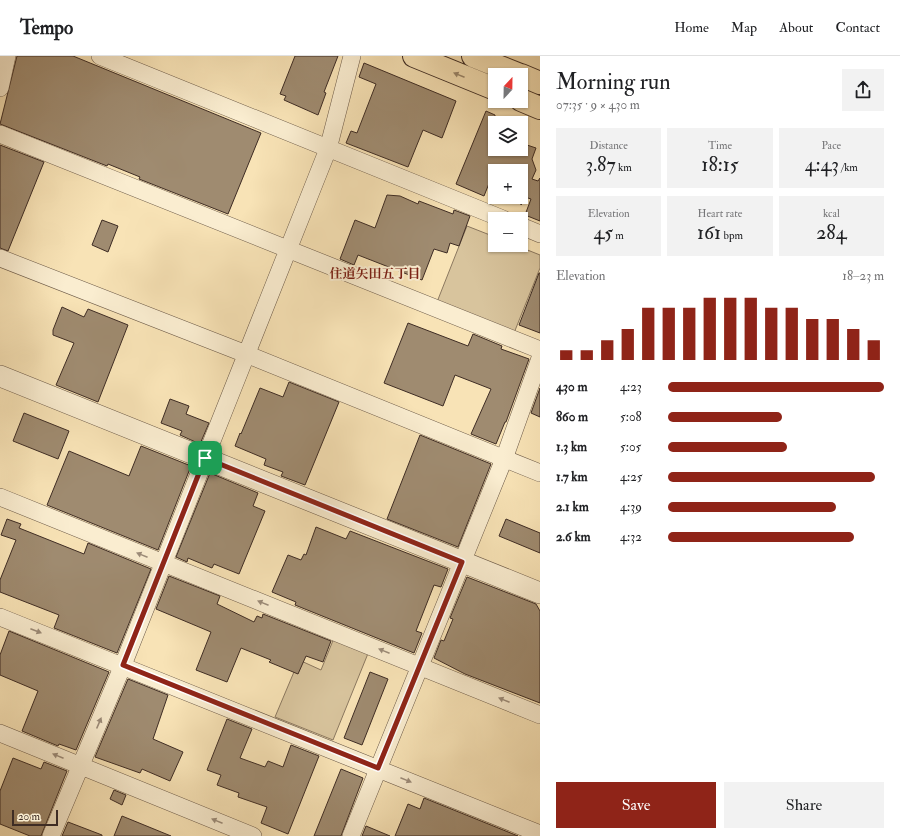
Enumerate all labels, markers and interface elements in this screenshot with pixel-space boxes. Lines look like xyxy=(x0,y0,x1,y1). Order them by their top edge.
text: Tempo xyxy=(20,16,73,40)
text: Home xyxy=(674,19,709,36)
text: Map xyxy=(731,19,757,36)
text: About xyxy=(779,19,813,36)
text: Contact xyxy=(835,19,880,36)
north arrow xyxy=(488,68,528,108)
map controls xyxy=(488,68,528,252)
text: Morning run xyxy=(556,68,671,96)
button: share xyxy=(842,69,884,111)
one-way arrow xyxy=(452,71,464,77)
text: 07:35 · 9 × 430 m xyxy=(556,97,640,113)
button: layers xyxy=(488,116,528,156)
text: Distance xyxy=(589,139,628,152)
text: Time xyxy=(708,139,732,152)
text: Pace xyxy=(821,139,841,152)
text: 3.87 xyxy=(586,152,616,177)
text: 18:15 xyxy=(701,152,739,177)
text: 4:43 xyxy=(805,152,839,177)
text: km xyxy=(616,161,632,174)
text: /km xyxy=(839,161,858,174)
button: + xyxy=(488,164,528,204)
text: Elevation xyxy=(588,207,630,220)
text: Heart rate xyxy=(698,207,742,220)
text: kcal xyxy=(823,207,840,220)
button: − xyxy=(488,212,528,252)
text: 45 xyxy=(593,220,613,245)
text: 161 xyxy=(697,220,721,245)
text: 284 xyxy=(816,220,846,245)
text: m xyxy=(613,229,624,242)
text: bpm xyxy=(721,229,743,242)
district label: 住道矢田五丁目 xyxy=(329,266,421,282)
text: Elevation xyxy=(556,268,606,284)
text: 18–23 m xyxy=(842,268,884,284)
text: 430 m xyxy=(556,379,587,395)
text: 4:23 xyxy=(620,379,642,395)
text: 860 m xyxy=(556,409,588,425)
text: 5:08 xyxy=(620,409,642,425)
text: 1.3 km xyxy=(556,439,587,455)
text: 5:05 xyxy=(620,439,641,455)
pin xyxy=(188,441,222,475)
icon: arrive xyxy=(194,447,216,469)
text: 1.7 km xyxy=(556,469,588,485)
text: 4:25 xyxy=(620,469,643,485)
text: 2.1 km xyxy=(556,499,589,515)
text: 4:39 xyxy=(620,499,642,515)
text: 2.6 km xyxy=(556,529,591,545)
text: 4:32 xyxy=(620,529,642,545)
one-way arrow xyxy=(135,551,147,557)
one-way arrow xyxy=(256,599,268,605)
one-way arrow xyxy=(31,629,43,635)
one-way arrow xyxy=(377,647,389,653)
one-way arrow xyxy=(497,696,509,702)
one-way arrow xyxy=(96,717,102,728)
one-way arrow xyxy=(51,752,63,758)
one-way arrow xyxy=(400,777,412,783)
button: Save xyxy=(556,782,716,828)
button: Share xyxy=(724,782,884,828)
scale bar xyxy=(12,808,58,827)
text: 20 m xyxy=(18,810,40,823)
one-way arrow xyxy=(211,818,222,824)

